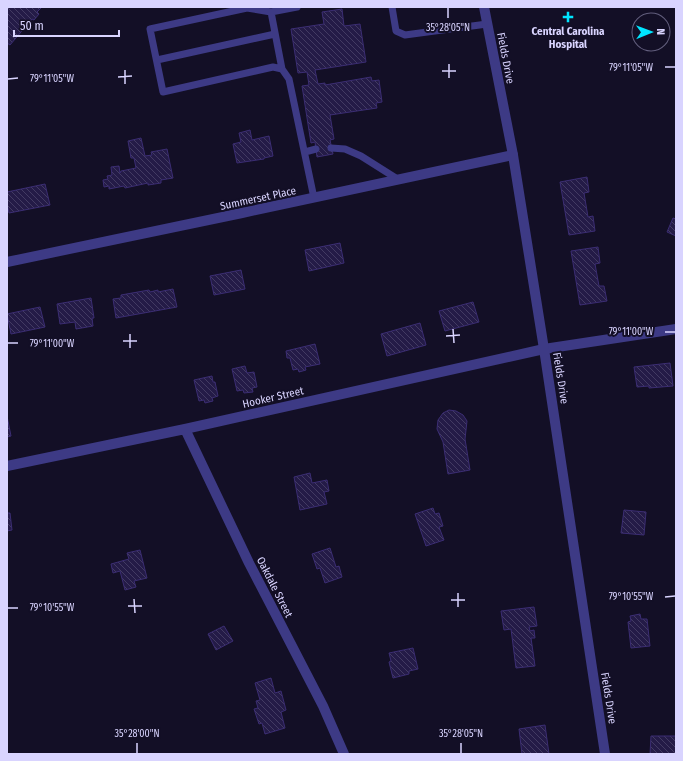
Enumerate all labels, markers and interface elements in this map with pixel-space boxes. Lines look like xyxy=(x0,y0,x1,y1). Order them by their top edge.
marker: Central Carolina Hospital xyxy=(562,11,574,23)
scale bar xyxy=(14,12,119,38)
north arrow xyxy=(631,12,671,52)
text: 50 m xyxy=(20,19,44,33)
text: 35°28'05"N xyxy=(426,22,470,34)
place label: Central Carolina Hospital xyxy=(532,25,605,51)
text: N xyxy=(654,28,667,35)
street label: Fields Drive xyxy=(494,31,517,85)
text: 79°11'05"W xyxy=(609,62,653,74)
text: 79°11'05"W xyxy=(30,73,74,85)
street label: Summerset Place xyxy=(219,184,297,213)
text: 79°11'00"W xyxy=(609,326,654,338)
text: 79°11'00"W xyxy=(30,338,75,350)
street label: Fields Drive xyxy=(550,351,571,405)
street label: Hooker Street xyxy=(241,384,305,411)
street label: Oakdale Street xyxy=(254,555,296,620)
text: 79°10'55"W xyxy=(609,591,654,603)
text: 79°10'55"W xyxy=(30,602,75,614)
street label: Fields Drive xyxy=(598,671,619,725)
text: 35°28'00"N xyxy=(114,728,160,740)
text: 35°28'05"N xyxy=(439,728,483,740)

